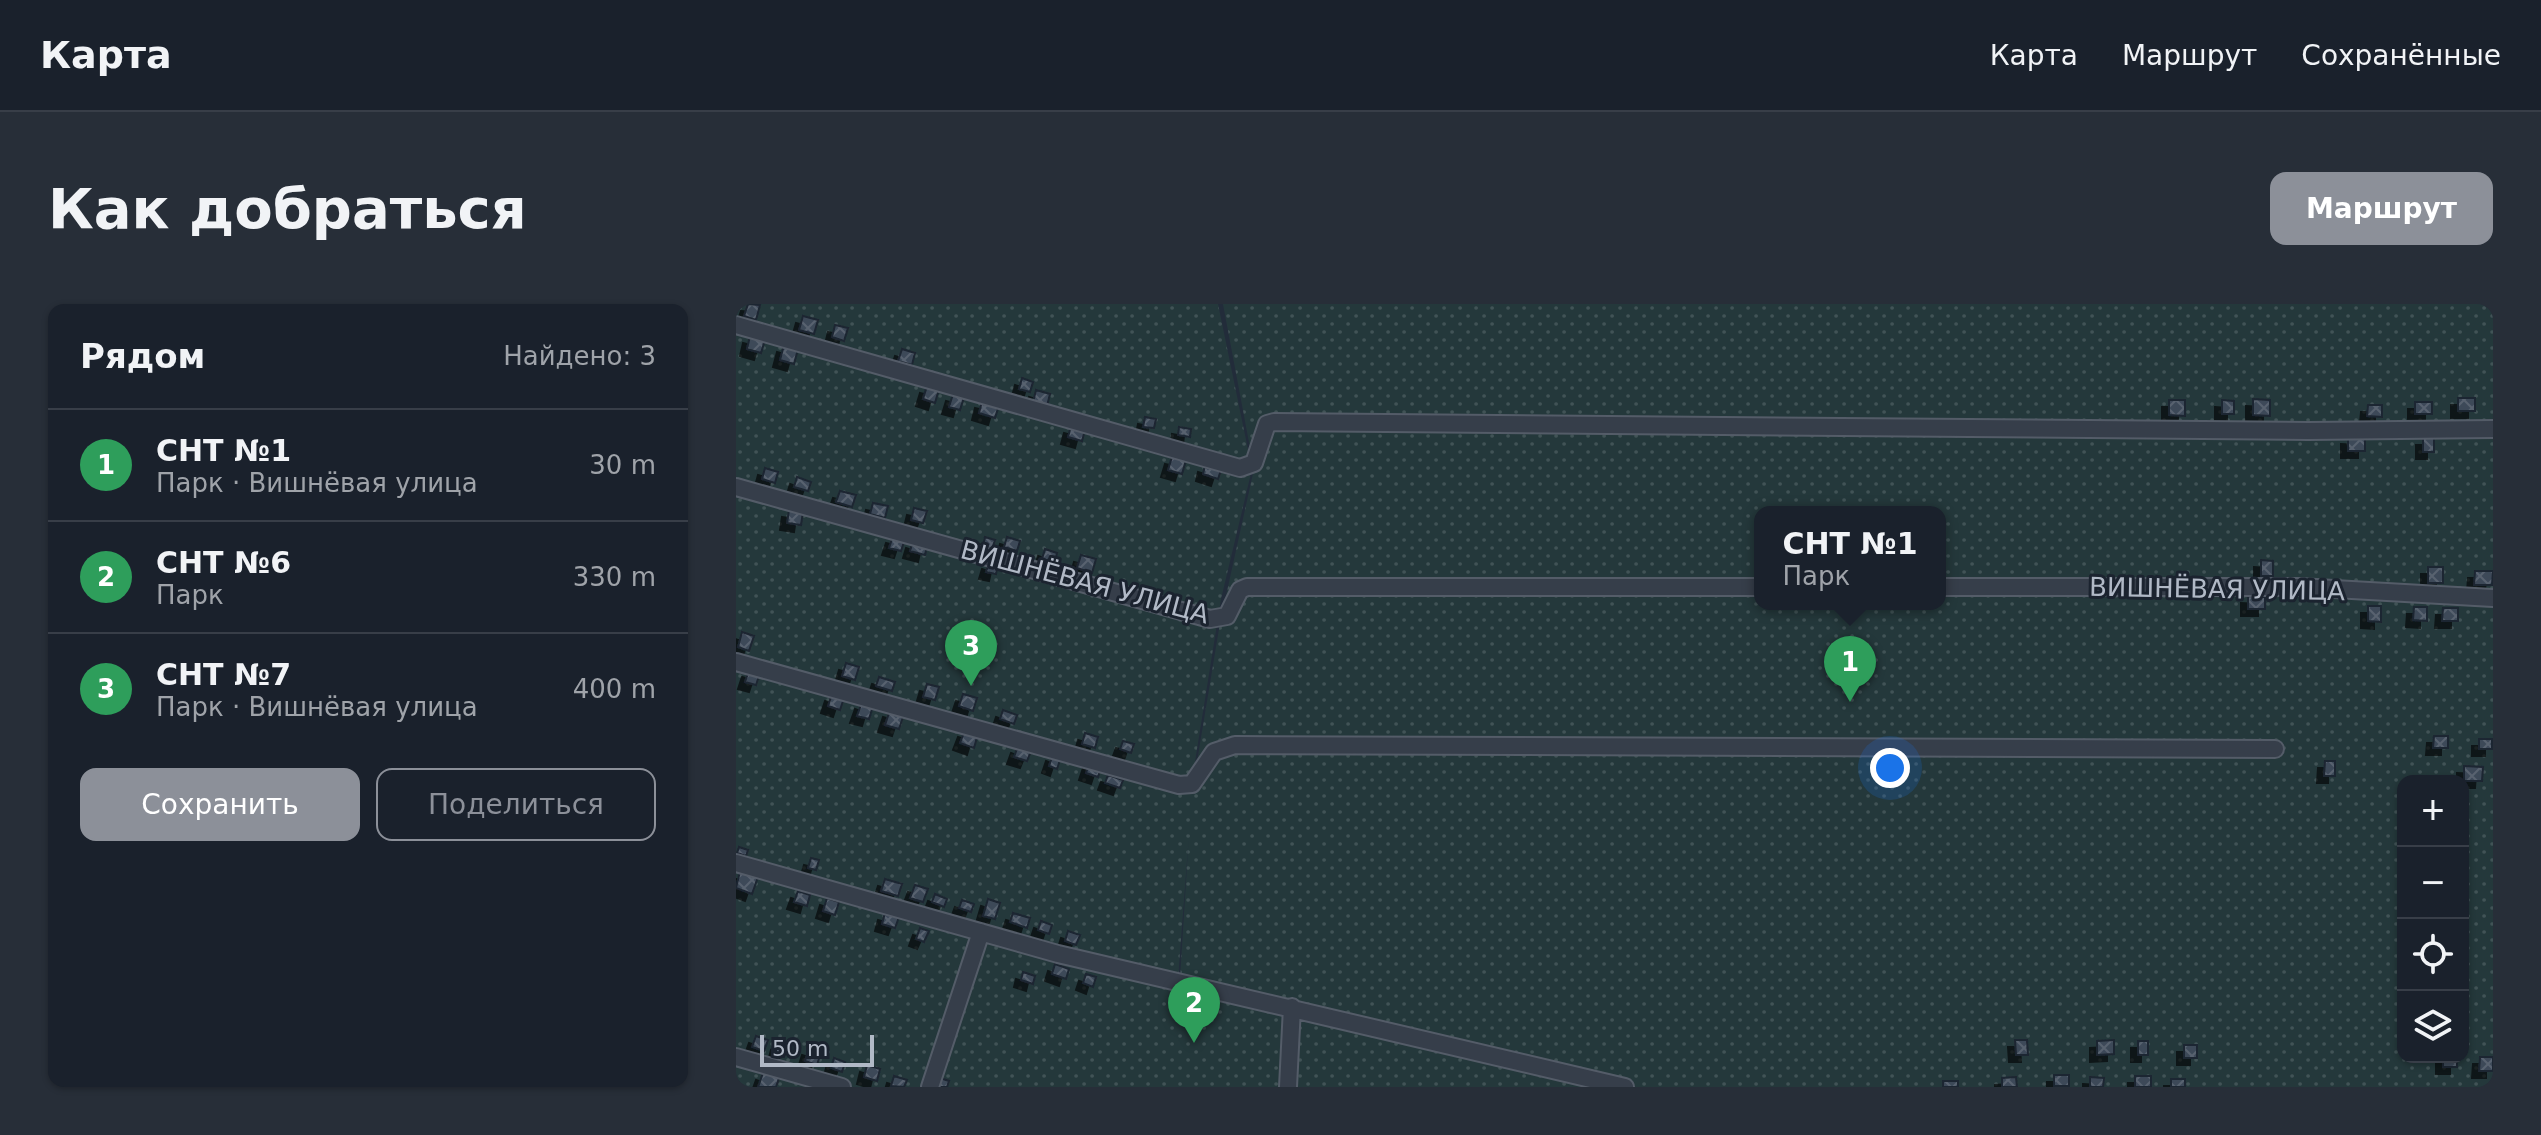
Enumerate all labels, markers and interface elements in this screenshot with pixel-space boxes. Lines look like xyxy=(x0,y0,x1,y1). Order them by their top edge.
text: Карта xyxy=(40,33,172,77)
text: Карта xyxy=(1990,39,2078,72)
text: Маршрут xyxy=(2122,39,2257,72)
text: Сохранённые xyxy=(2301,39,2501,72)
button: Маршрут xyxy=(2270,172,2493,245)
text: Как добраться xyxy=(48,176,527,241)
text: Рядом xyxy=(80,336,205,376)
text: Найдено: 3 xyxy=(503,341,656,371)
text: СНТ №1 xyxy=(156,433,291,468)
text: 1 xyxy=(97,450,115,480)
text: 30 m xyxy=(589,450,656,480)
text: Парк · Вишнёвая улица xyxy=(156,468,478,498)
popup xyxy=(1754,506,1946,610)
text: СНТ №1 xyxy=(1783,526,1918,561)
street label: ВИШНЁВАЯ УЛИЦА xyxy=(958,533,1213,630)
text: СНТ №6 xyxy=(156,545,291,580)
text: Парк xyxy=(1783,561,1850,591)
text: 2 xyxy=(97,562,115,592)
text: 330 m xyxy=(573,562,656,592)
street label: ВИШНЁВАЯ УЛИЦА xyxy=(2089,571,2345,606)
text: Парк xyxy=(156,580,224,610)
pin: 3 xyxy=(945,620,997,686)
pin: 1 xyxy=(1824,636,1876,702)
text: СНТ №7 xyxy=(156,657,291,692)
text: 3 xyxy=(97,674,115,704)
text: 400 m xyxy=(573,674,656,704)
text: Парк · Вишнёвая улица xyxy=(156,692,478,722)
your location xyxy=(1870,748,1910,788)
button: Сохранить xyxy=(80,768,360,841)
button: Поделиться xyxy=(376,768,656,841)
map controls xyxy=(2397,775,2469,1063)
button: + xyxy=(2397,775,2469,847)
button: − xyxy=(2397,847,2469,919)
button: locate xyxy=(2397,919,2469,991)
pin: 2 xyxy=(1168,977,1220,1043)
button: layers xyxy=(2397,991,2469,1063)
scale bar xyxy=(760,1031,874,1067)
text: 50 m xyxy=(772,1036,828,1061)

